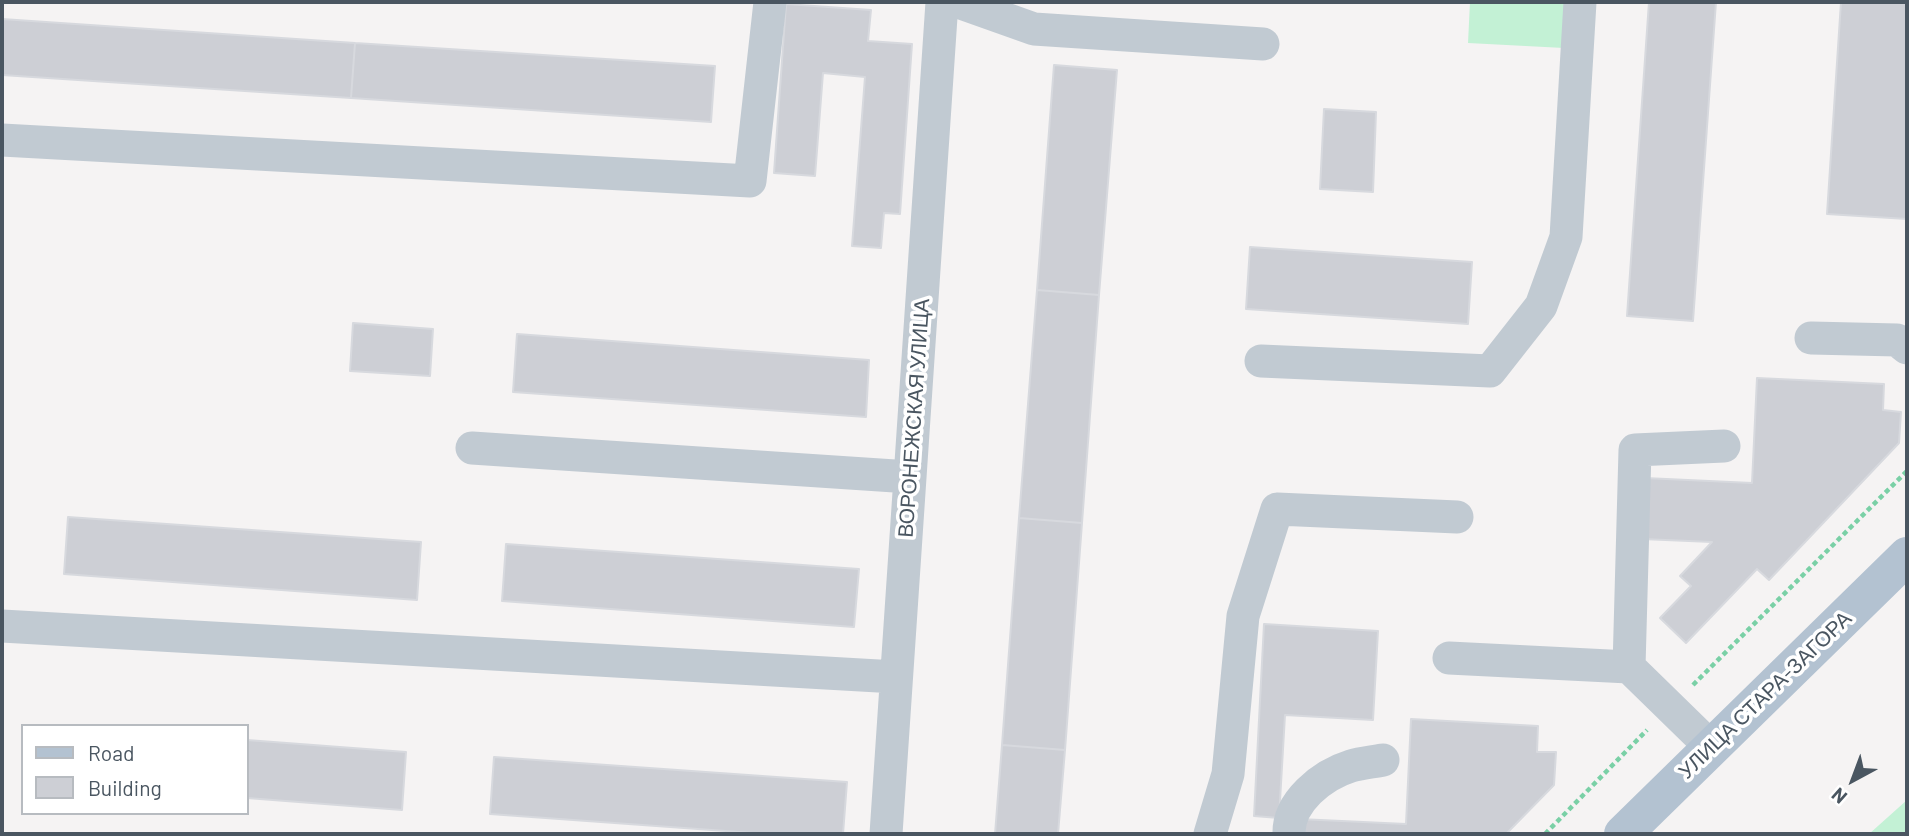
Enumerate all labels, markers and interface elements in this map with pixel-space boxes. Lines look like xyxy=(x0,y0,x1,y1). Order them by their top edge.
street label: ВОРОНЕЖСКАЯ УЛИЦА xyxy=(893,298,935,538)
street label: УЛИЦА СТАРА-ЗАГОРА xyxy=(1673,606,1857,784)
legend xyxy=(21,724,248,815)
text: Road xyxy=(88,740,134,765)
north arrow xyxy=(1818,745,1888,815)
text: Building xyxy=(88,775,162,800)
text: N xyxy=(1827,783,1851,809)

